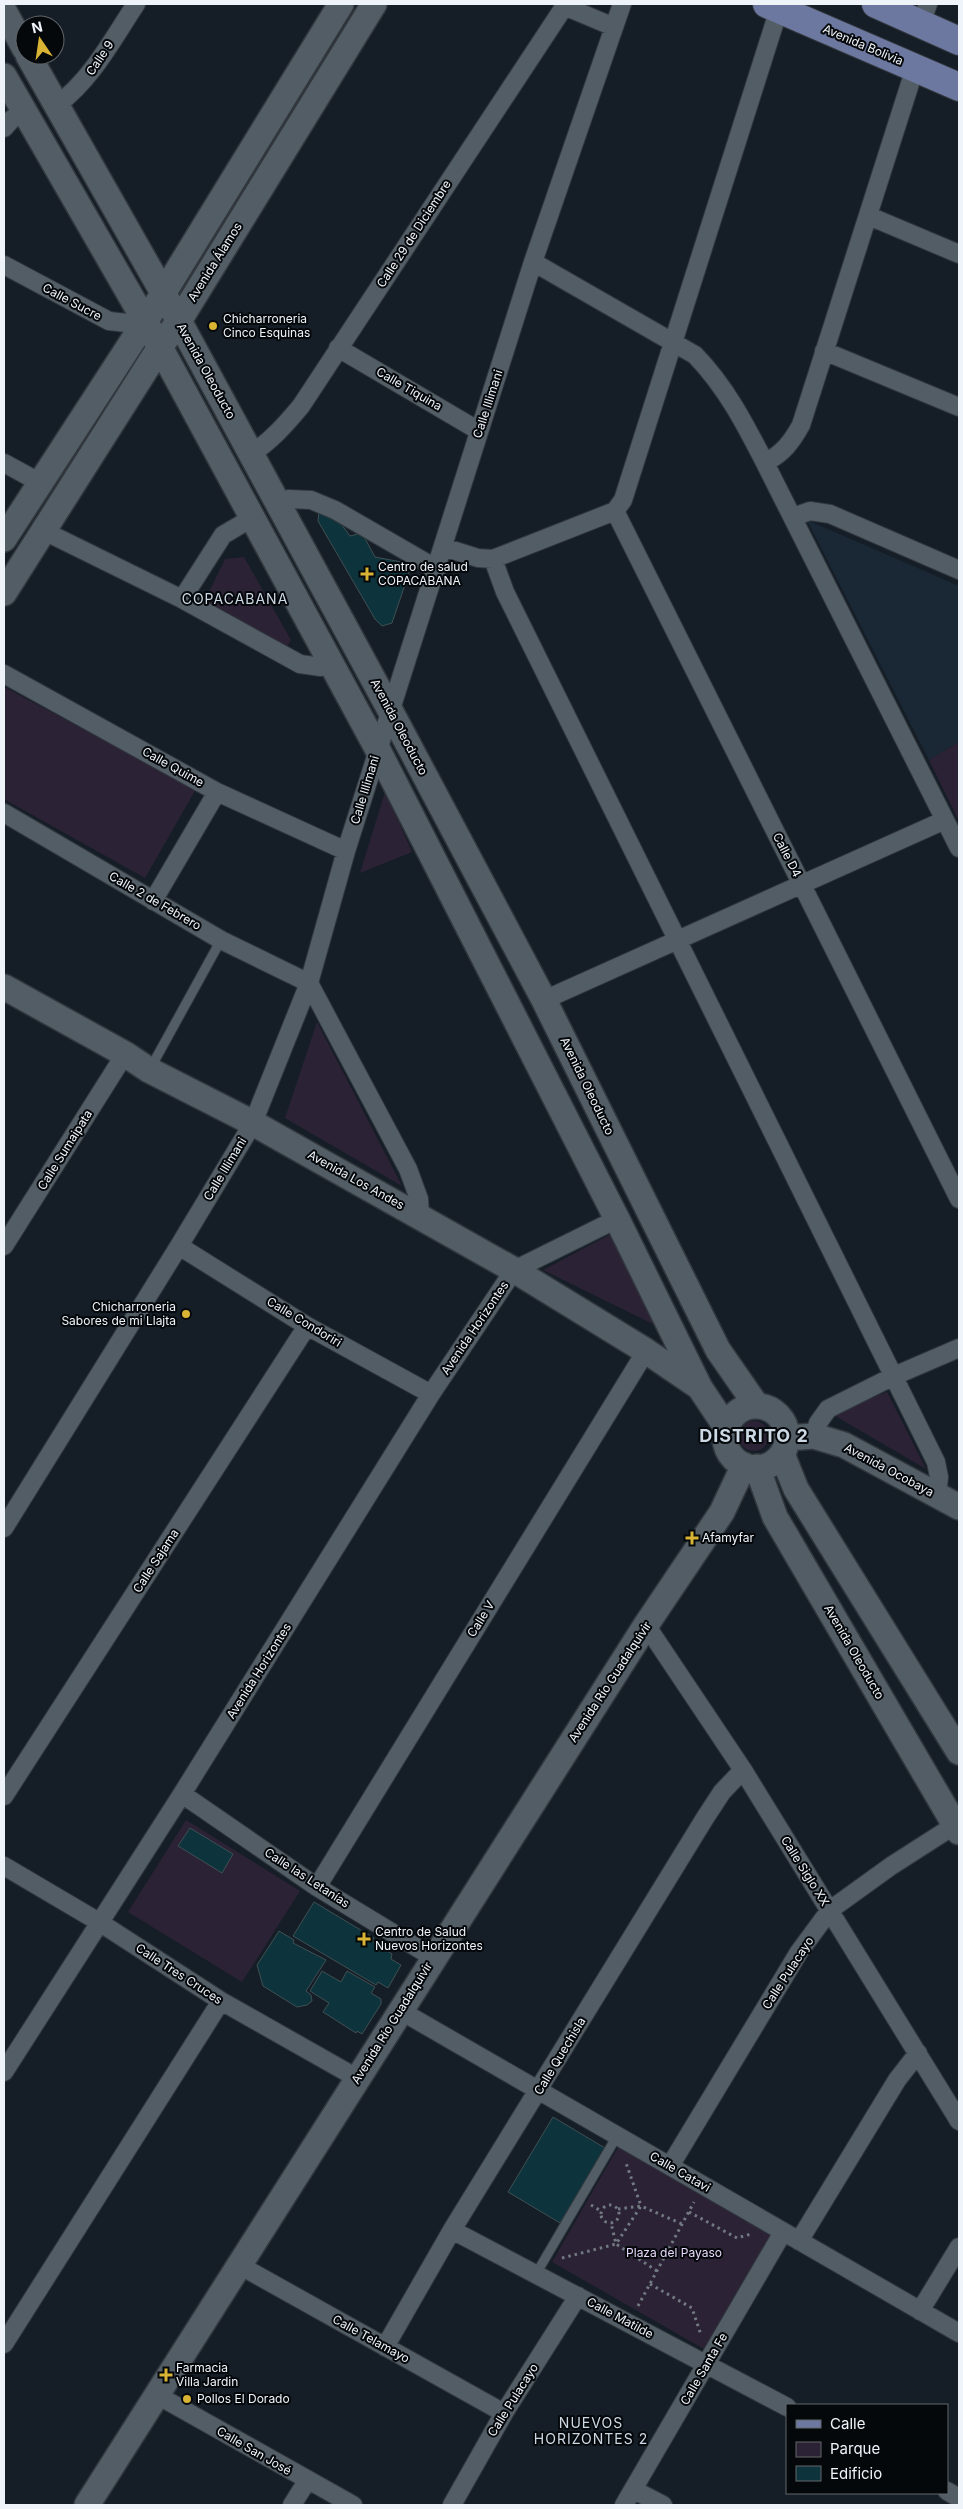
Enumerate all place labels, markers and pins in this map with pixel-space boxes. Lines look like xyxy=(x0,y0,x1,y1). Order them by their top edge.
place label: Chicharroneria Cinco Esquinas xyxy=(223,311,310,340)
marker: Chicharroneria Cinco Esquinas xyxy=(207,320,219,332)
place label: Centro de salud COPACABANA xyxy=(378,559,468,588)
marker: Centro de salud COPACABANA xyxy=(360,567,374,581)
place label: Chicharroneria Sabores de mi Llajta xyxy=(61,1299,176,1328)
marker: Chicharroneria Sabores de mi Llajta xyxy=(180,1308,192,1320)
place label: Afamyfar xyxy=(702,1530,755,1545)
marker: Afamyfar xyxy=(686,1532,698,1544)
place label: Centro de Salud Nuevos Horizontes xyxy=(375,1924,483,1953)
marker: Centro de Salud Nuevos Horizontes xyxy=(357,1932,371,1946)
place label: Farmacia Villa Jardin xyxy=(176,2360,238,2389)
marker: Farmacia Villa Jardin xyxy=(160,2369,172,2381)
place label: Pollos El Dorado xyxy=(197,2391,290,2406)
marker: Pollos El Dorado xyxy=(181,2393,193,2405)

